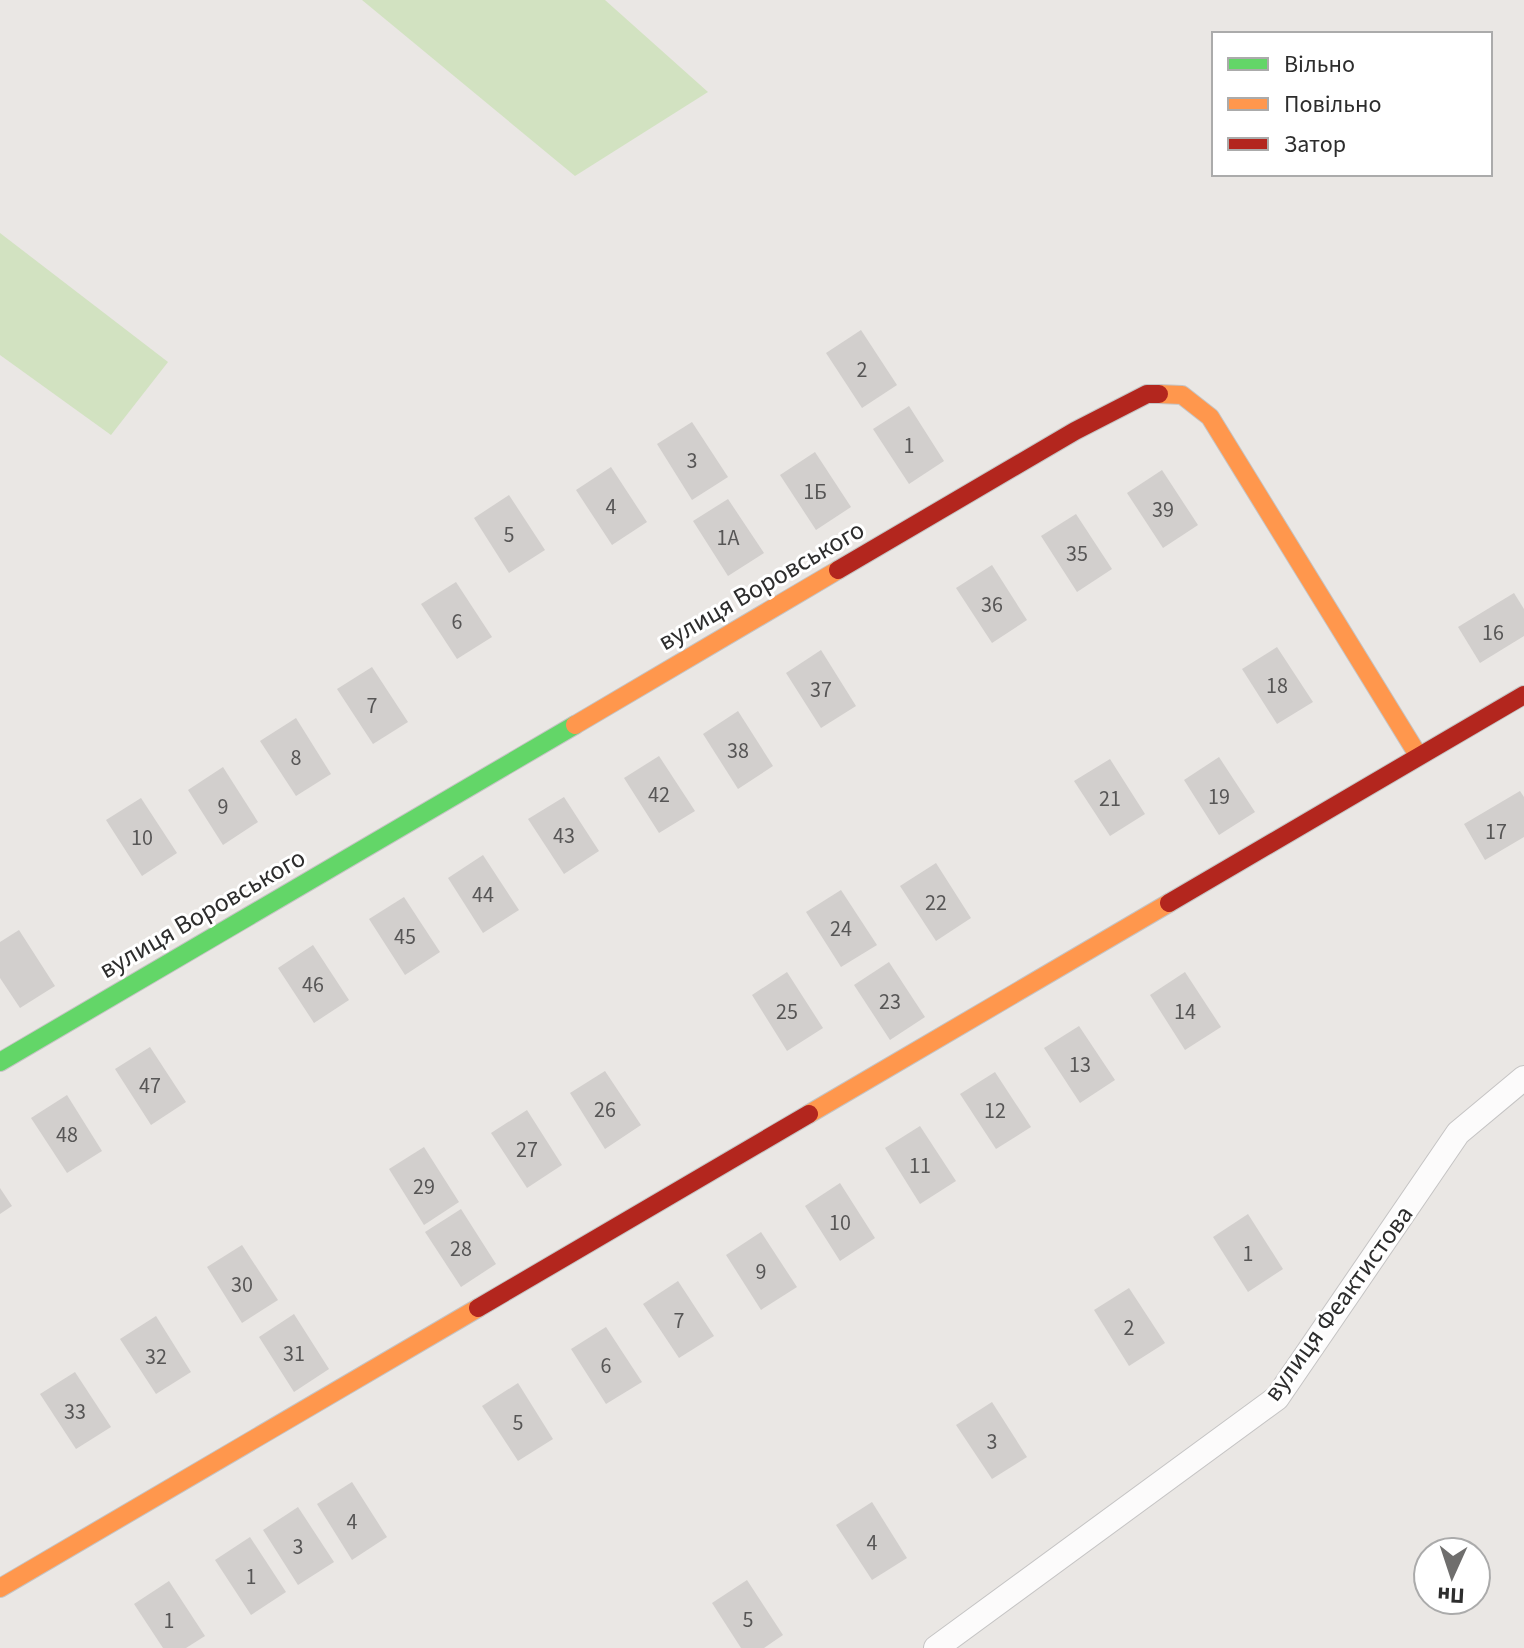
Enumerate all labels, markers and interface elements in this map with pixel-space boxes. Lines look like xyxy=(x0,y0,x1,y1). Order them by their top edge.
legend xyxy=(1212,32,1492,176)
text: Вільно xyxy=(1284,47,1355,82)
text: Повільно xyxy=(1284,87,1382,122)
text: Затор xyxy=(1284,127,1346,162)
house number: 2 xyxy=(857,354,867,386)
house number: 1 xyxy=(904,430,914,462)
house number: 3 xyxy=(687,445,697,477)
house number: 1Б xyxy=(803,476,827,508)
house number: 4 xyxy=(606,491,617,523)
house number: 39 xyxy=(1152,494,1174,526)
street label: вулиця Воровського xyxy=(651,511,871,660)
house number: 5 xyxy=(504,519,514,551)
house number: 1А xyxy=(717,522,739,554)
house number: 35 xyxy=(1066,538,1088,570)
house number: 36 xyxy=(981,589,1003,621)
house number: 6 xyxy=(452,606,463,638)
house number: 16 xyxy=(1482,617,1504,649)
house number: 18 xyxy=(1266,670,1288,702)
house number: 37 xyxy=(810,674,832,706)
house number: 7 xyxy=(367,690,378,722)
house number: 38 xyxy=(727,735,749,767)
house number: 8 xyxy=(291,742,302,774)
house number: 42 xyxy=(648,779,670,811)
house number: 19 xyxy=(1208,781,1230,813)
house number: 21 xyxy=(1099,783,1121,815)
house number: 9 xyxy=(218,791,228,823)
house number: 17 xyxy=(1485,816,1507,848)
house number: 43 xyxy=(553,820,575,852)
house number: 10 xyxy=(131,822,153,854)
street label: вулиця Воровського xyxy=(92,839,312,988)
house number: 44 xyxy=(472,879,494,911)
house number: 22 xyxy=(925,887,947,919)
house number: 24 xyxy=(830,913,852,945)
house number: 45 xyxy=(394,921,416,953)
house number: 46 xyxy=(302,969,324,1001)
house number: 23 xyxy=(879,986,901,1018)
house number: 25 xyxy=(776,996,798,1028)
house number: 14 xyxy=(1174,996,1196,1028)
house number: 13 xyxy=(1069,1049,1091,1081)
house number: 47 xyxy=(139,1070,161,1102)
house number: 26 xyxy=(594,1094,616,1126)
house number: 12 xyxy=(984,1095,1006,1127)
house number: 48 xyxy=(56,1119,78,1151)
house number: 27 xyxy=(516,1134,538,1166)
house number: 11 xyxy=(909,1150,931,1182)
house number: 29 xyxy=(413,1171,435,1203)
street label: вулиця Феактистова xyxy=(1255,1198,1422,1409)
house number: 10 xyxy=(829,1207,851,1239)
house number: 28 xyxy=(450,1233,472,1265)
house number: 1 xyxy=(1243,1238,1253,1270)
house number: 9 xyxy=(756,1256,766,1288)
house number: 30 xyxy=(231,1269,253,1301)
house number: 7 xyxy=(674,1305,685,1337)
house number: 2 xyxy=(1124,1312,1134,1344)
house number: 31 xyxy=(283,1338,305,1370)
house number: 32 xyxy=(145,1341,167,1373)
house number: 6 xyxy=(601,1350,612,1382)
house number: 33 xyxy=(64,1396,86,1428)
house number: 5 xyxy=(513,1407,523,1439)
house number: 3 xyxy=(987,1426,997,1458)
house number: 4 xyxy=(347,1506,358,1538)
house number: 4 xyxy=(867,1527,878,1559)
house number: 3 xyxy=(293,1531,303,1563)
north arrow xyxy=(1412,1536,1492,1616)
house number: 1 xyxy=(246,1561,256,1593)
text: Пн xyxy=(1436,1578,1466,1612)
house number: 5 xyxy=(743,1604,753,1636)
house number: 1 xyxy=(164,1605,174,1637)

